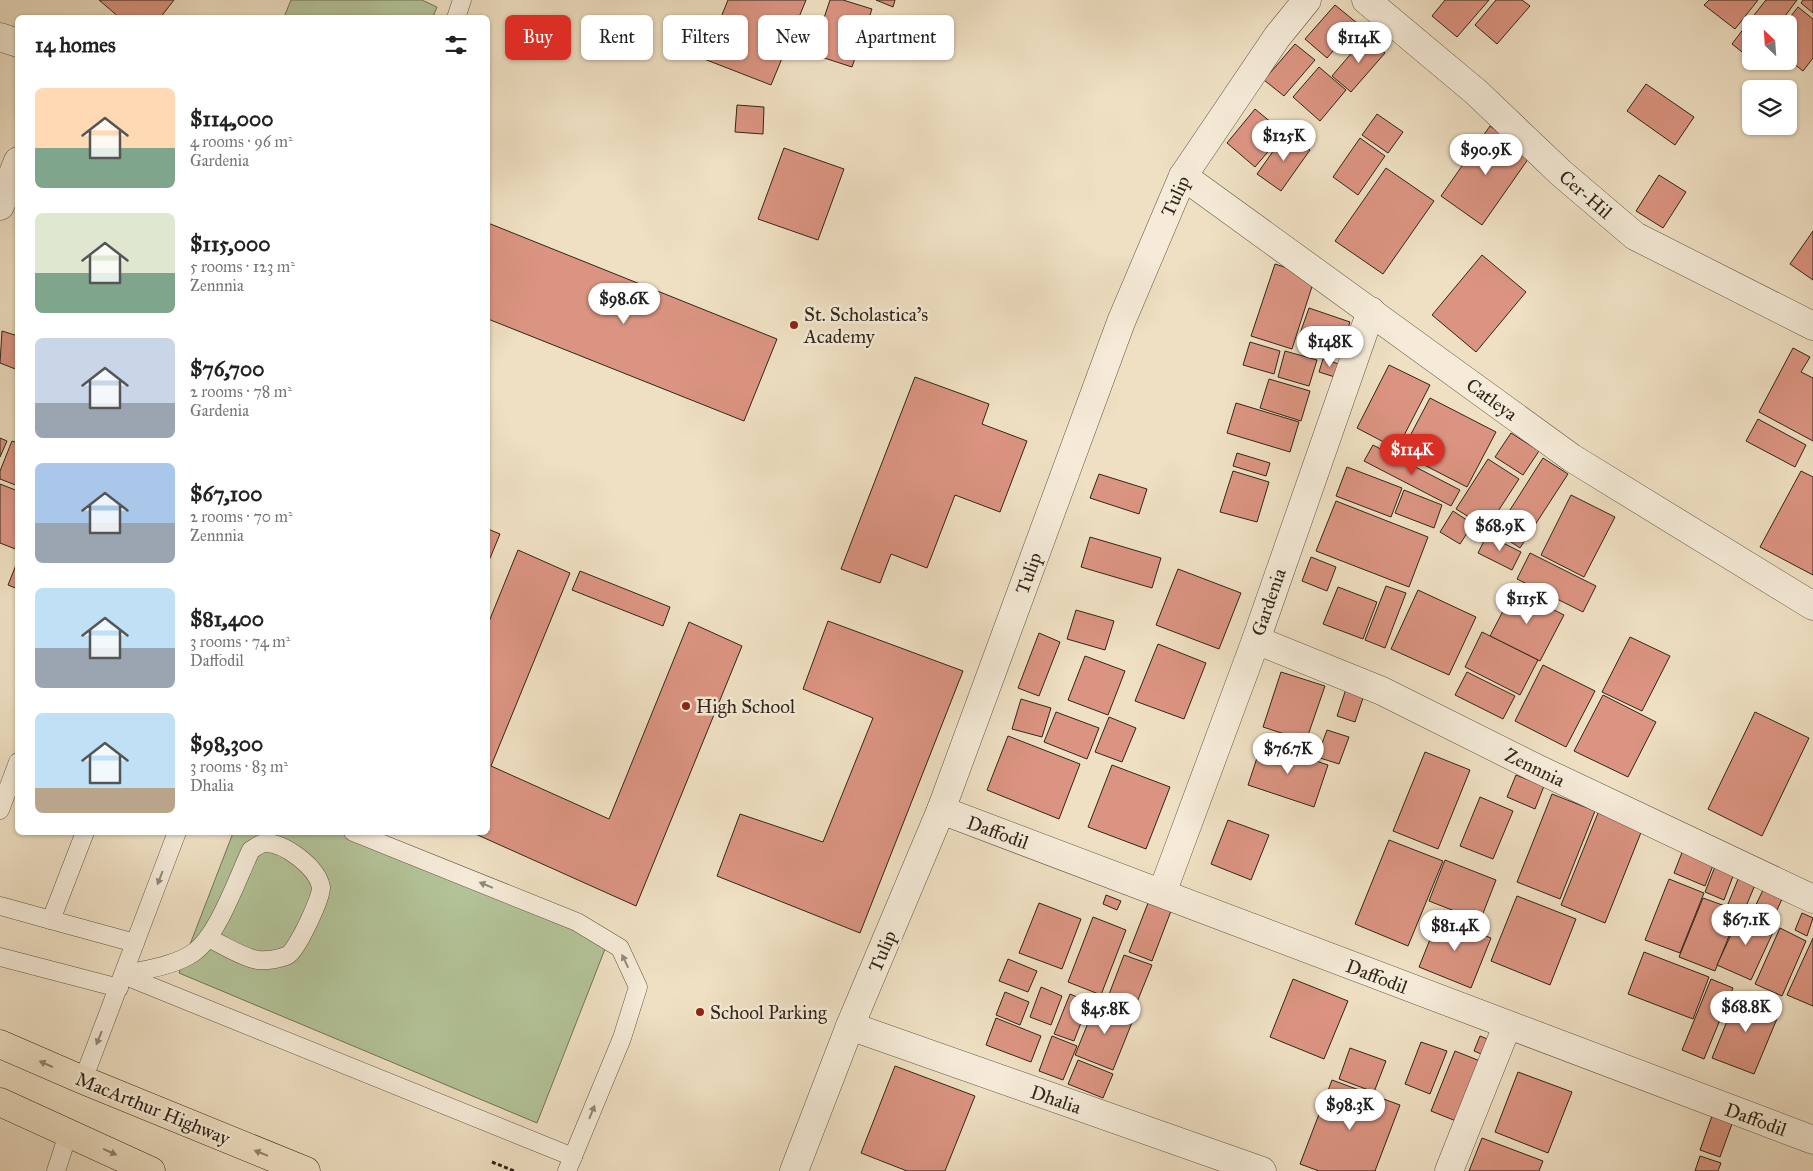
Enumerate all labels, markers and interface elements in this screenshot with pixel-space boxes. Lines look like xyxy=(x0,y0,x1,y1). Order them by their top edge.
chip: Buy xyxy=(505,15,571,60)
chip: Rent xyxy=(581,15,653,60)
chip: Filters xyxy=(663,15,748,60)
chip: New xyxy=(758,15,828,60)
chip: Apartment xyxy=(838,15,954,60)
north arrow xyxy=(1742,15,1798,70)
map controls xyxy=(1742,15,1797,135)
pin: $114K xyxy=(1324,22,1394,64)
text: $114K xyxy=(1338,28,1380,47)
icon: filters xyxy=(442,31,470,59)
text: 14 homes xyxy=(35,32,116,58)
button: layers xyxy=(1742,80,1797,135)
text: $114,000 xyxy=(190,106,273,132)
icon: home xyxy=(75,108,135,168)
pin: $125K xyxy=(1249,120,1319,162)
text: $125K xyxy=(1263,126,1305,145)
text: 4 rooms · 96 m² xyxy=(190,132,293,151)
pin: $90.9K xyxy=(1445,134,1527,176)
text: $90.9K xyxy=(1461,140,1511,159)
text: Gardenia xyxy=(190,151,249,170)
street label: Cer-Hil xyxy=(1555,165,1617,224)
street label: Tulip xyxy=(1156,172,1195,220)
text: $115,000 xyxy=(190,231,270,257)
icon: home xyxy=(75,233,135,293)
text: 5 rooms · 123 m² xyxy=(190,257,295,276)
text: Zennnia xyxy=(190,276,244,295)
pin: $98.6K xyxy=(583,282,665,325)
text: $98.6K xyxy=(599,289,649,308)
place label: St. Scholastica's Academy xyxy=(803,303,928,348)
marker: St. Scholastica's Academy xyxy=(788,319,800,331)
pin: $148K xyxy=(1295,326,1365,368)
text: $148K xyxy=(1308,332,1352,351)
text: $76,700 xyxy=(190,356,264,382)
icon: home xyxy=(75,358,135,418)
street label: Catleya xyxy=(1462,373,1522,426)
text: 2 rooms · 78 m² xyxy=(190,382,292,401)
text: Gardenia xyxy=(190,401,249,420)
pin: $114K xyxy=(1377,434,1447,476)
text: $114K xyxy=(1391,440,1433,459)
text: $67,100 xyxy=(190,481,262,507)
icon: home xyxy=(75,483,135,543)
text: 2 rooms · 70 m² xyxy=(190,507,293,526)
pin: $68.9K xyxy=(1459,510,1541,552)
text: $68.9K xyxy=(1475,516,1525,535)
text: Zennnia xyxy=(190,526,244,545)
street label: Tulip xyxy=(1010,549,1047,597)
street label: Gardenia xyxy=(1246,564,1291,639)
pin: $115K xyxy=(1492,582,1562,625)
text: $115K xyxy=(1507,589,1547,608)
text: $81,400 xyxy=(190,606,264,632)
icon: home xyxy=(75,608,135,668)
text: 3 rooms · 74 m² xyxy=(190,632,290,651)
text: Daffodil xyxy=(190,651,244,670)
place label: High School xyxy=(696,695,796,719)
marker: High School xyxy=(680,700,692,712)
text: $98,300 xyxy=(190,731,263,757)
pin: $76.7K xyxy=(1247,732,1329,775)
icon: home xyxy=(75,733,135,793)
text: $76.7K xyxy=(1264,739,1312,758)
street label: Zennnia xyxy=(1501,743,1569,792)
text: 3 rooms · 83 m² xyxy=(190,757,288,776)
text: Dhalia xyxy=(190,776,234,795)
street label: Daffodil xyxy=(964,811,1033,855)
one-way arrow xyxy=(156,871,164,886)
one-way arrow xyxy=(478,881,493,888)
pin: $67.1K xyxy=(1705,904,1787,946)
pin: $81.4K xyxy=(1414,910,1496,952)
text: $67.1K xyxy=(1722,910,1770,929)
text: $81.4K xyxy=(1431,916,1479,935)
street label: Tulip xyxy=(864,927,901,975)
one-way arrow xyxy=(621,954,629,968)
street label: Daffodil xyxy=(1343,954,1412,999)
pin: $68.8K xyxy=(1705,990,1787,1033)
pin: $45.8K xyxy=(1064,992,1146,1035)
text: $68.8K xyxy=(1721,997,1771,1016)
text: $45.8K xyxy=(1081,999,1129,1018)
place label: School Parking xyxy=(710,1001,827,1025)
marker: School Parking xyxy=(694,1006,706,1018)
one-way arrow xyxy=(95,1031,103,1045)
one-way arrow xyxy=(39,1059,53,1067)
street label: MacArthur Highway xyxy=(72,1067,234,1151)
street label: Dhalia xyxy=(1028,1080,1085,1119)
pin: $98.3K xyxy=(1309,1088,1391,1131)
text: $98.3K xyxy=(1326,1095,1374,1114)
street label: Daffodil xyxy=(1722,1098,1791,1142)
one-way arrow xyxy=(588,1105,596,1119)
one-way arrow xyxy=(254,1148,268,1156)
one-way arrow xyxy=(103,1149,117,1157)

